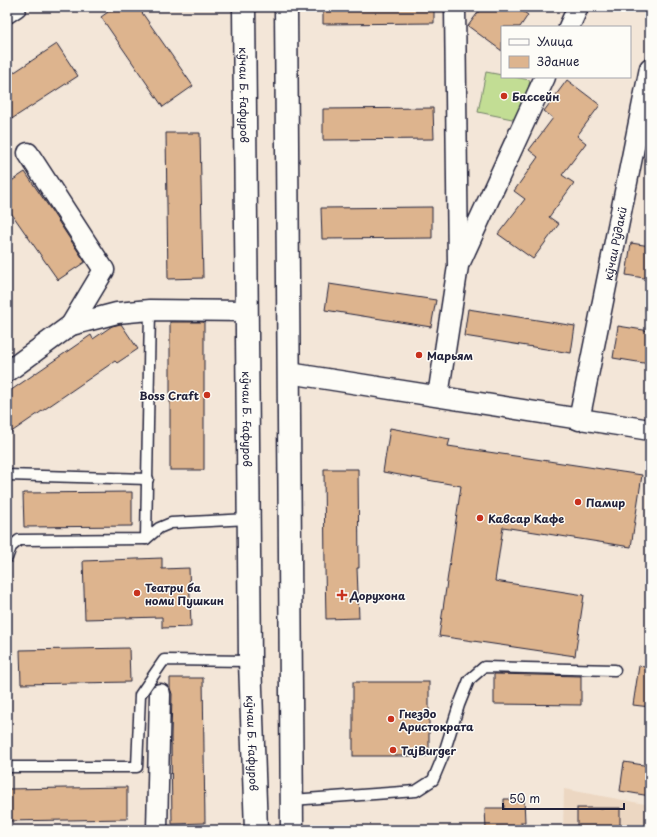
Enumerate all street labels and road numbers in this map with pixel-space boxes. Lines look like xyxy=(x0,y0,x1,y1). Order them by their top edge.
street label: кӯчаи Б. Ғафуров xyxy=(236,47,254,143)
street label: кӯчаи Рӯдакӣ xyxy=(599,205,630,282)
street label: кӯчаи Б. Ғафуров xyxy=(239,371,257,467)
street label: кӯчаи Б. Ғафуров xyxy=(243,695,263,792)

